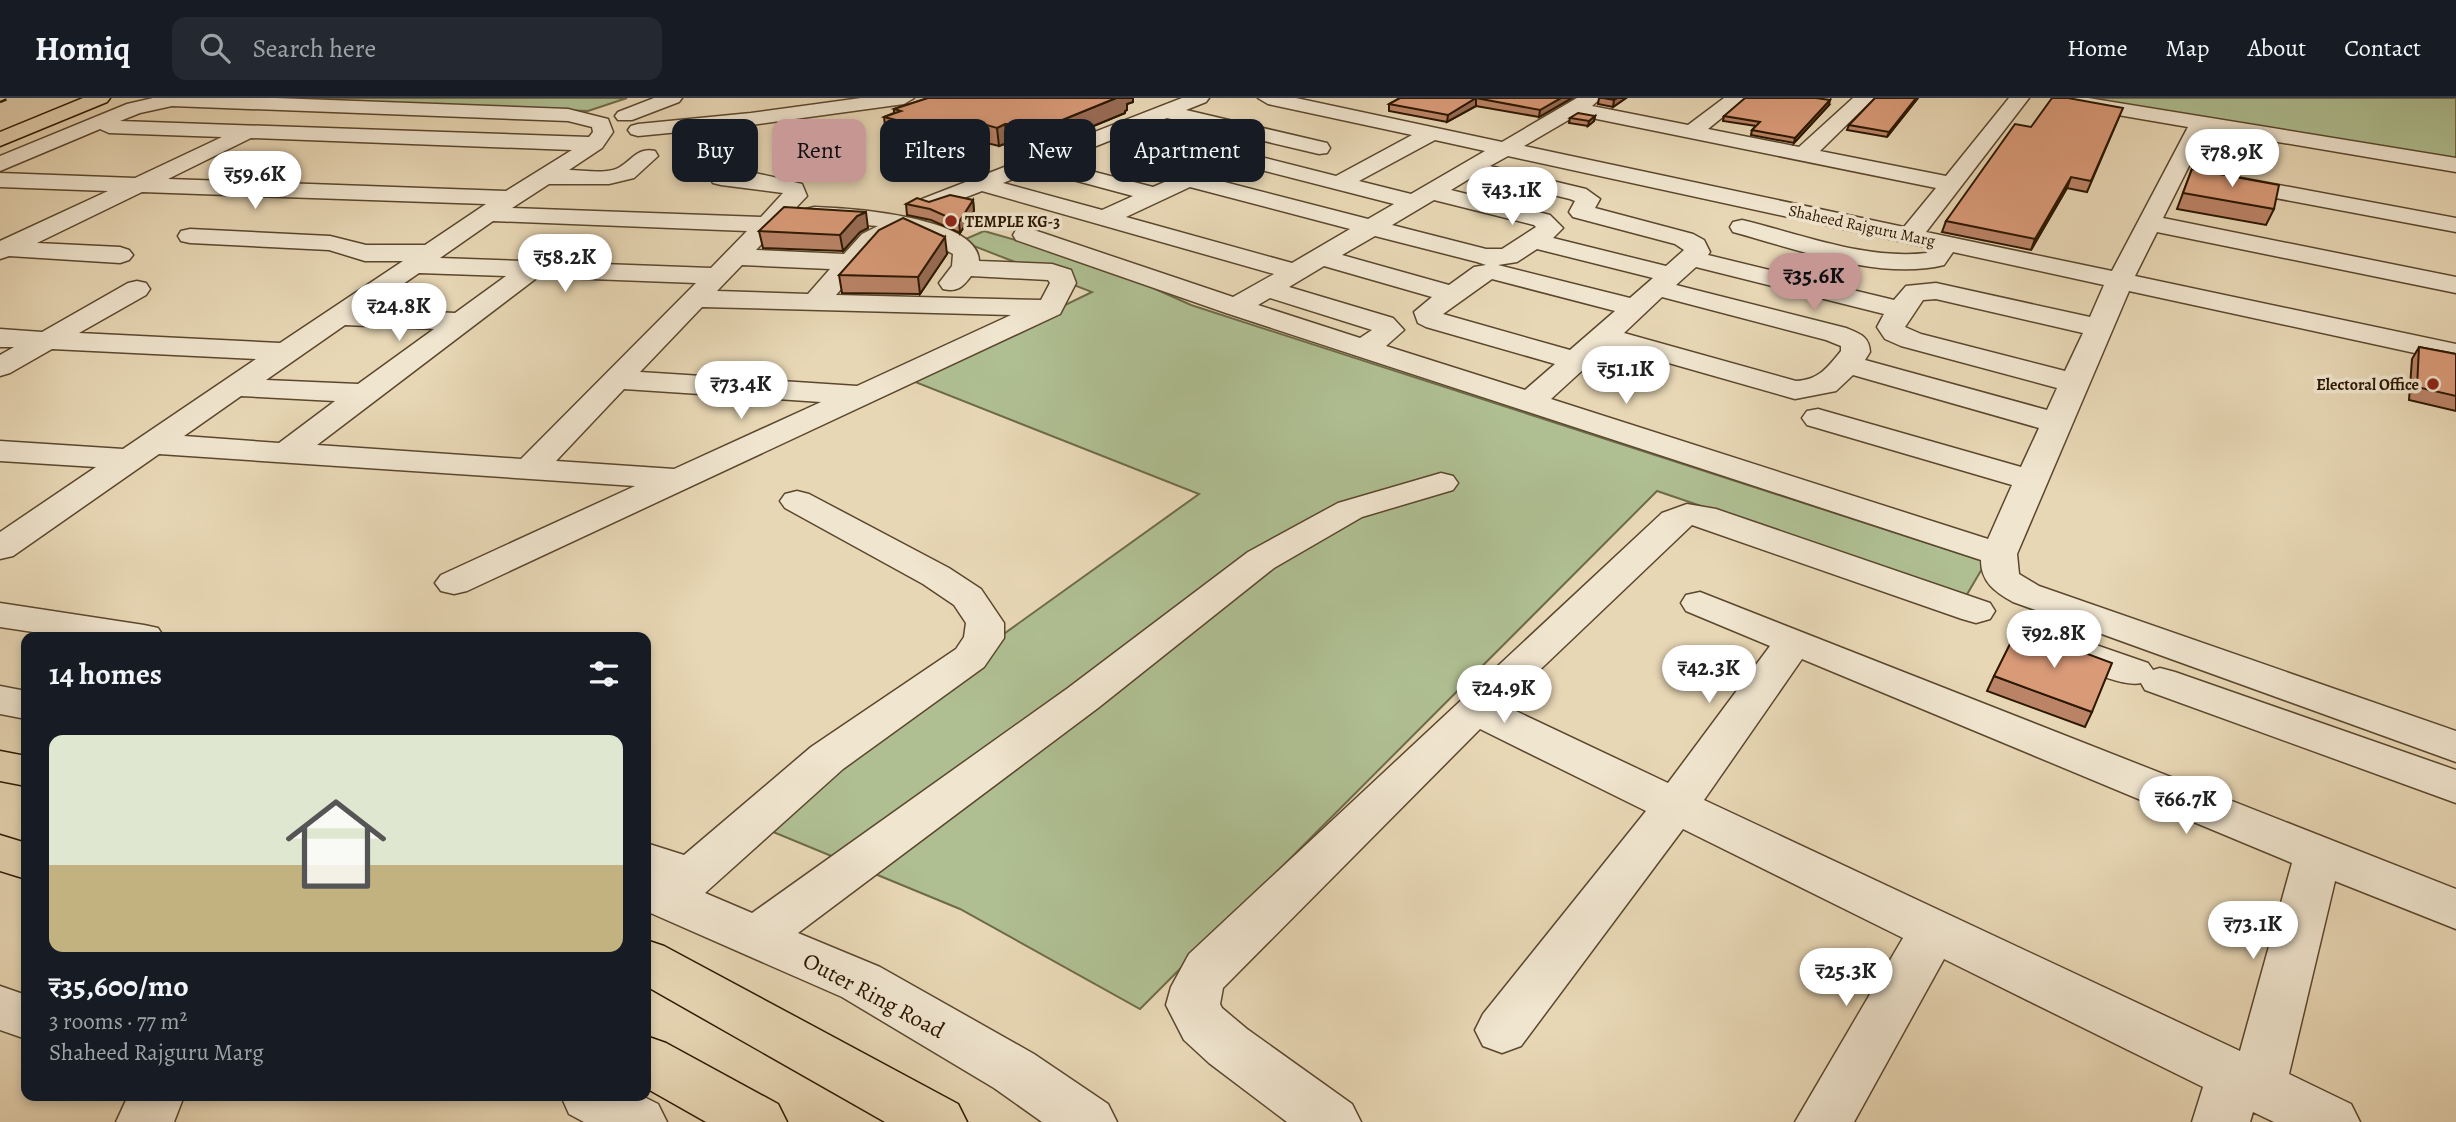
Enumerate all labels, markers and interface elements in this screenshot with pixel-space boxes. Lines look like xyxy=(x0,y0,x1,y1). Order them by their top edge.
search box xyxy=(172,17,662,80)
text: Homiq xyxy=(35,26,130,71)
icon: search xyxy=(196,29,234,67)
text: Search here xyxy=(252,31,376,66)
text: Home xyxy=(2067,32,2128,64)
text: Map xyxy=(2166,32,2210,64)
text: About xyxy=(2248,32,2306,64)
text: Contact xyxy=(2344,32,2421,64)
chip: Buy xyxy=(672,119,758,182)
chip: Rent xyxy=(772,119,866,182)
chip: Filters xyxy=(880,119,990,182)
chip: New xyxy=(1004,119,1096,182)
chip: Apartment xyxy=(1110,119,1265,182)
pin: ₹78.9K xyxy=(2175,130,2289,189)
text: ₹78.9K xyxy=(2201,136,2263,167)
pin: ₹59.6K xyxy=(198,152,312,211)
text: ₹59.6K xyxy=(224,158,286,189)
pin: ₹43.1K xyxy=(1455,167,1569,227)
text: ₹43.1K xyxy=(1483,174,1541,205)
street label: Shaheed Rajguru Marg xyxy=(1786,200,1937,252)
place label: TEMPLE KG-3 xyxy=(965,211,1060,233)
marker: TEMPLE KG-3 xyxy=(943,213,959,229)
pin: ₹58.2K xyxy=(508,234,622,294)
text: ₹58.2K xyxy=(534,241,596,272)
pin: ₹35.6K xyxy=(1757,254,1871,313)
text: ₹35.6K xyxy=(1784,260,1844,291)
pin: ₹24.8K xyxy=(342,284,456,343)
text: ₹24.8K xyxy=(368,290,431,321)
pin: ₹51.1K xyxy=(1569,346,1683,406)
text: ₹51.1K xyxy=(1598,353,1654,384)
pin: ₹73.4K xyxy=(684,362,798,421)
text: ₹73.4K xyxy=(711,368,771,399)
place label: Electoral Office xyxy=(2316,374,2419,396)
marker: Electoral Office xyxy=(2425,376,2441,392)
pin: ₹92.8K xyxy=(1997,610,2111,670)
text: ₹92.8K xyxy=(2023,617,2085,648)
pin: ₹42.3K xyxy=(1652,646,1766,705)
text: ₹42.3K xyxy=(1678,652,1740,683)
text: 14 homes xyxy=(49,654,162,694)
icon: filters xyxy=(585,655,623,693)
pin: ₹24.9K xyxy=(1447,666,1561,725)
text: ₹24.9K xyxy=(1473,672,1535,703)
pin: ₹66.7K xyxy=(2129,776,2243,836)
icon: home xyxy=(273,781,399,907)
text: ₹66.7K xyxy=(2155,783,2217,814)
pin: ₹73.1K xyxy=(2196,902,2310,961)
text: ₹73.1K xyxy=(2224,908,2282,939)
street label: Outer Ring Road xyxy=(797,945,951,1046)
pin: ₹25.3K xyxy=(1789,948,1903,1008)
text: ₹25.3K xyxy=(1816,955,1876,986)
text: ₹35,600/mo xyxy=(49,966,189,1006)
text: 3 rooms · 77 m² xyxy=(49,1006,187,1037)
text: Shaheed Rajguru Marg xyxy=(49,1037,264,1068)

